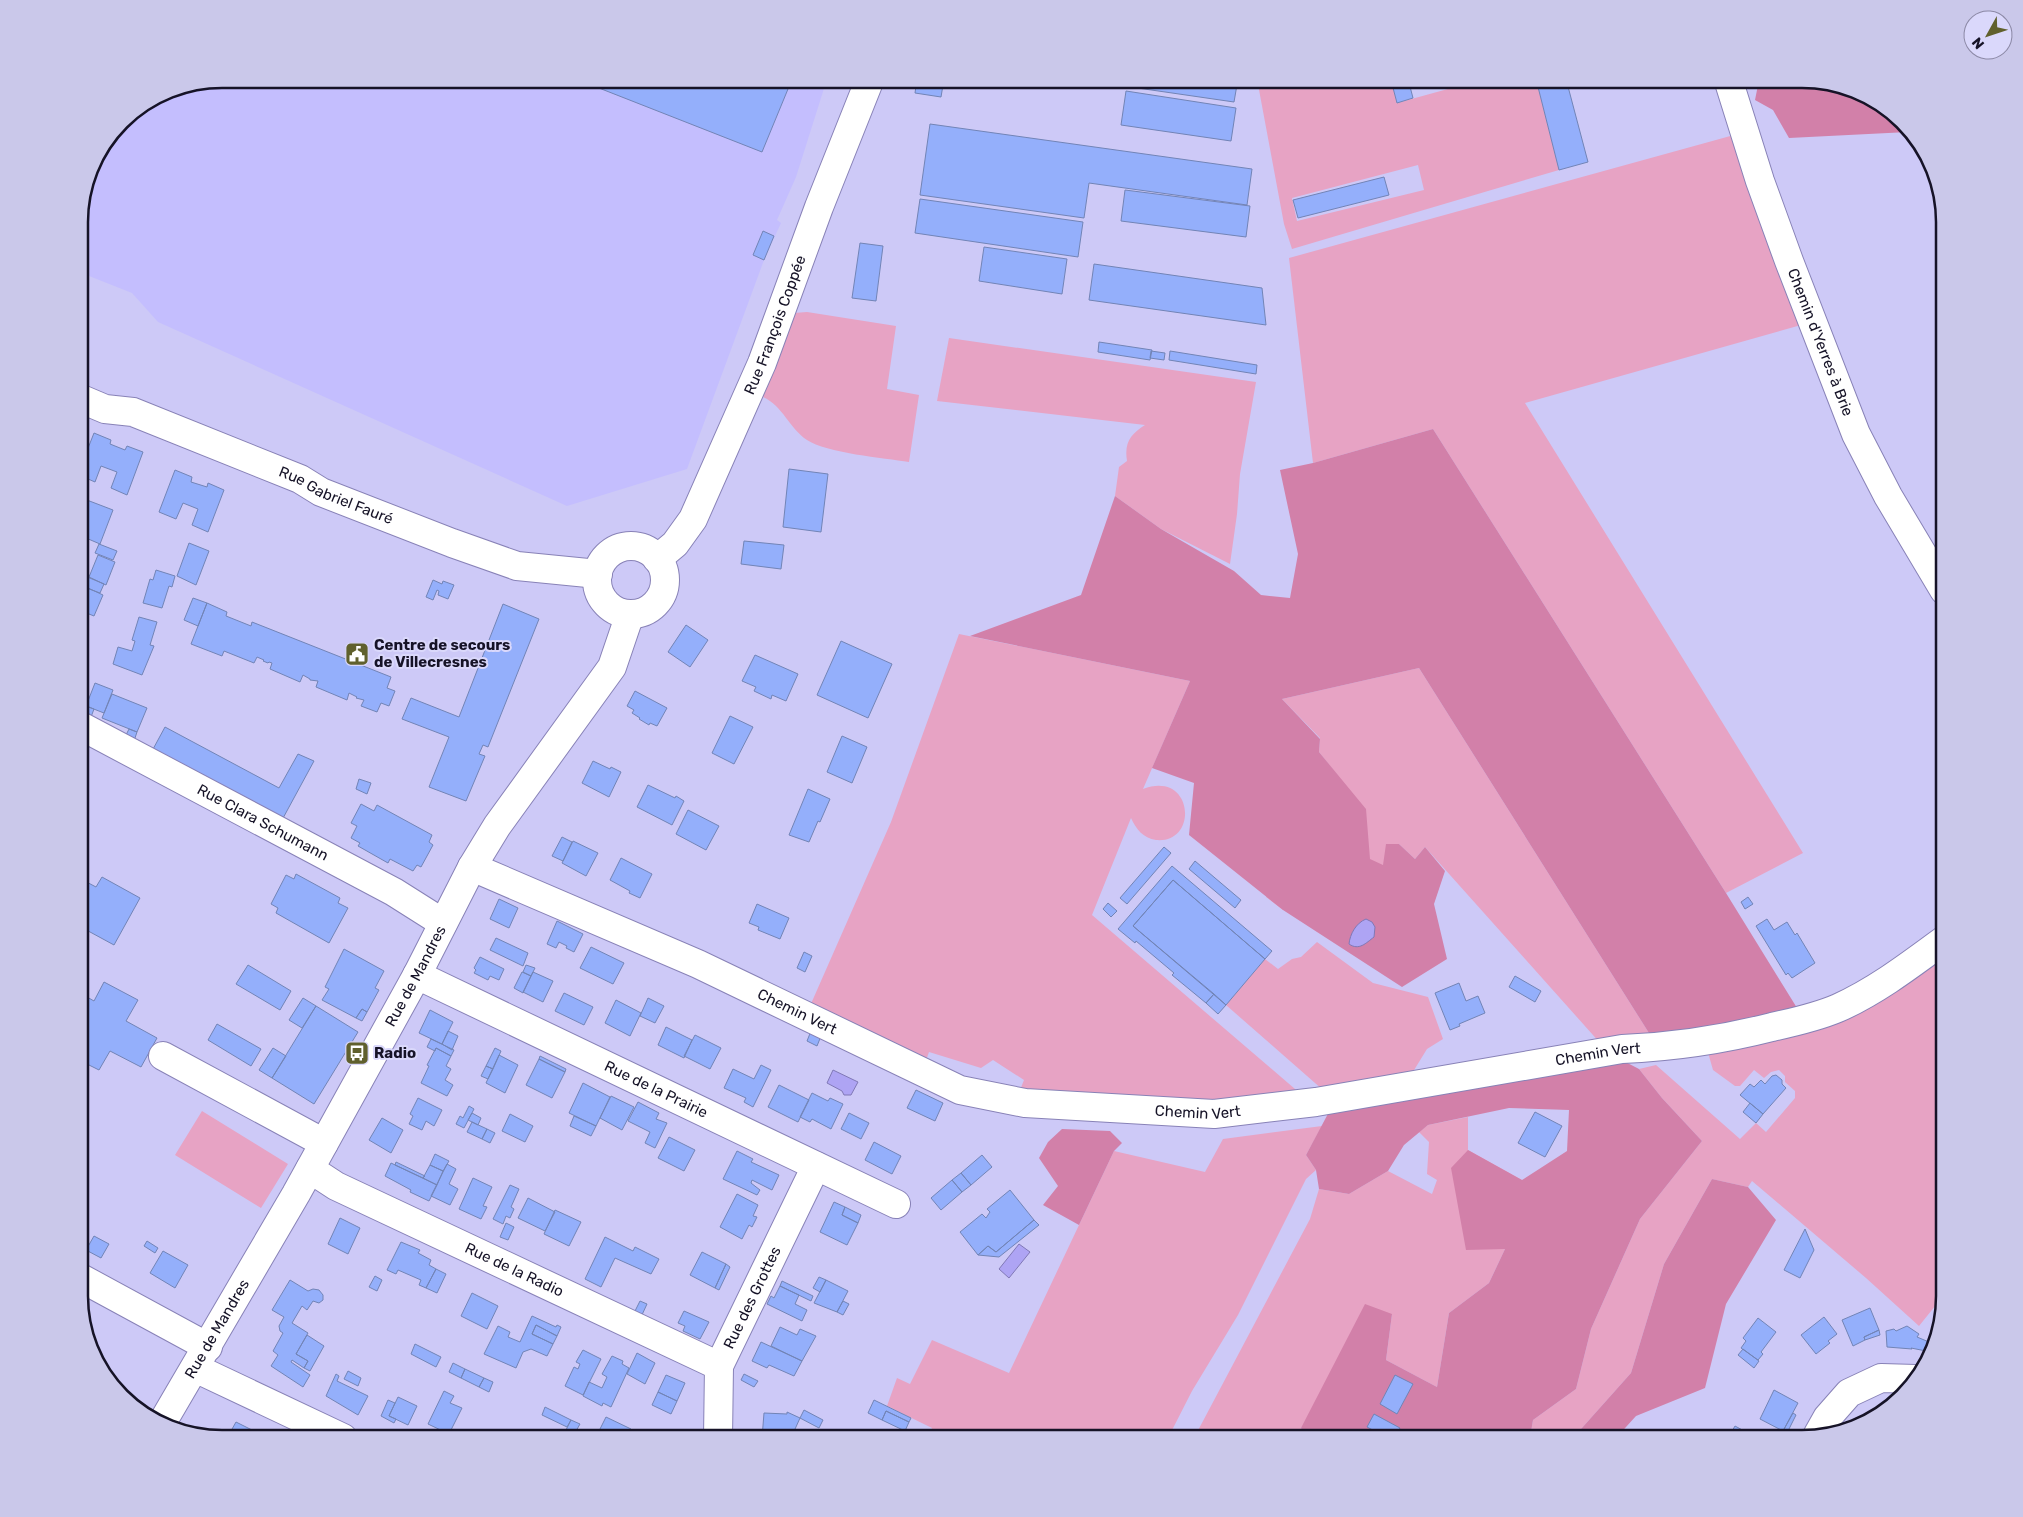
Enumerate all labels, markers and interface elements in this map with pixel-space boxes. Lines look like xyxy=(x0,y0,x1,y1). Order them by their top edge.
north arrow xyxy=(1963,10,2013,60)
text: N xyxy=(1969,34,1988,52)
street label: Rue François Coppée xyxy=(740,253,810,397)
street label: Chemin d'Yerres à Brie xyxy=(1784,266,1857,419)
street label: Rue Gabriel Fauré xyxy=(276,462,396,528)
place label: Centre de secours de Villecresnes xyxy=(374,636,510,671)
public building icon: Centre de secours de Villecresnes xyxy=(344,641,370,667)
street label: Rue Clara Schumann xyxy=(194,780,332,865)
street label: Rue de Mandres xyxy=(381,922,450,1030)
street label: Chemin Vert xyxy=(755,985,840,1038)
street label: Chemin Vert xyxy=(1554,1039,1641,1069)
bus stop icon: Radio xyxy=(344,1040,370,1066)
place label: Radio xyxy=(374,1044,416,1062)
street label: Rue de la Prairie xyxy=(601,1057,711,1122)
street label: Chemin Vert xyxy=(1154,1102,1242,1123)
street label: Rue de la Radio xyxy=(462,1239,566,1301)
street label: Rue des Grottes xyxy=(720,1243,785,1352)
street label: Rue de Mandres xyxy=(181,1276,253,1382)

